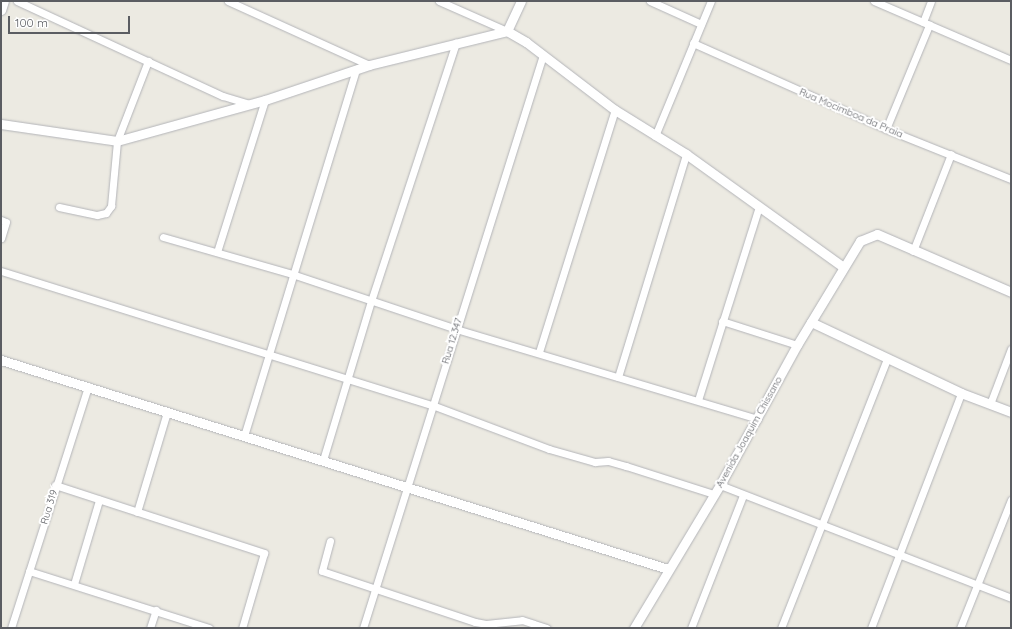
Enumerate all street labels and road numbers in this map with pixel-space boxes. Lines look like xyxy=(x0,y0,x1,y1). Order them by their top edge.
street label: Rua Mocimboa da Praia xyxy=(797,86,905,140)
street label: Rua 12.347 xyxy=(439,317,465,365)
street label: Avenida Joaquim Chissano xyxy=(713,374,785,490)
street label: Rua 319 xyxy=(38,488,60,526)

